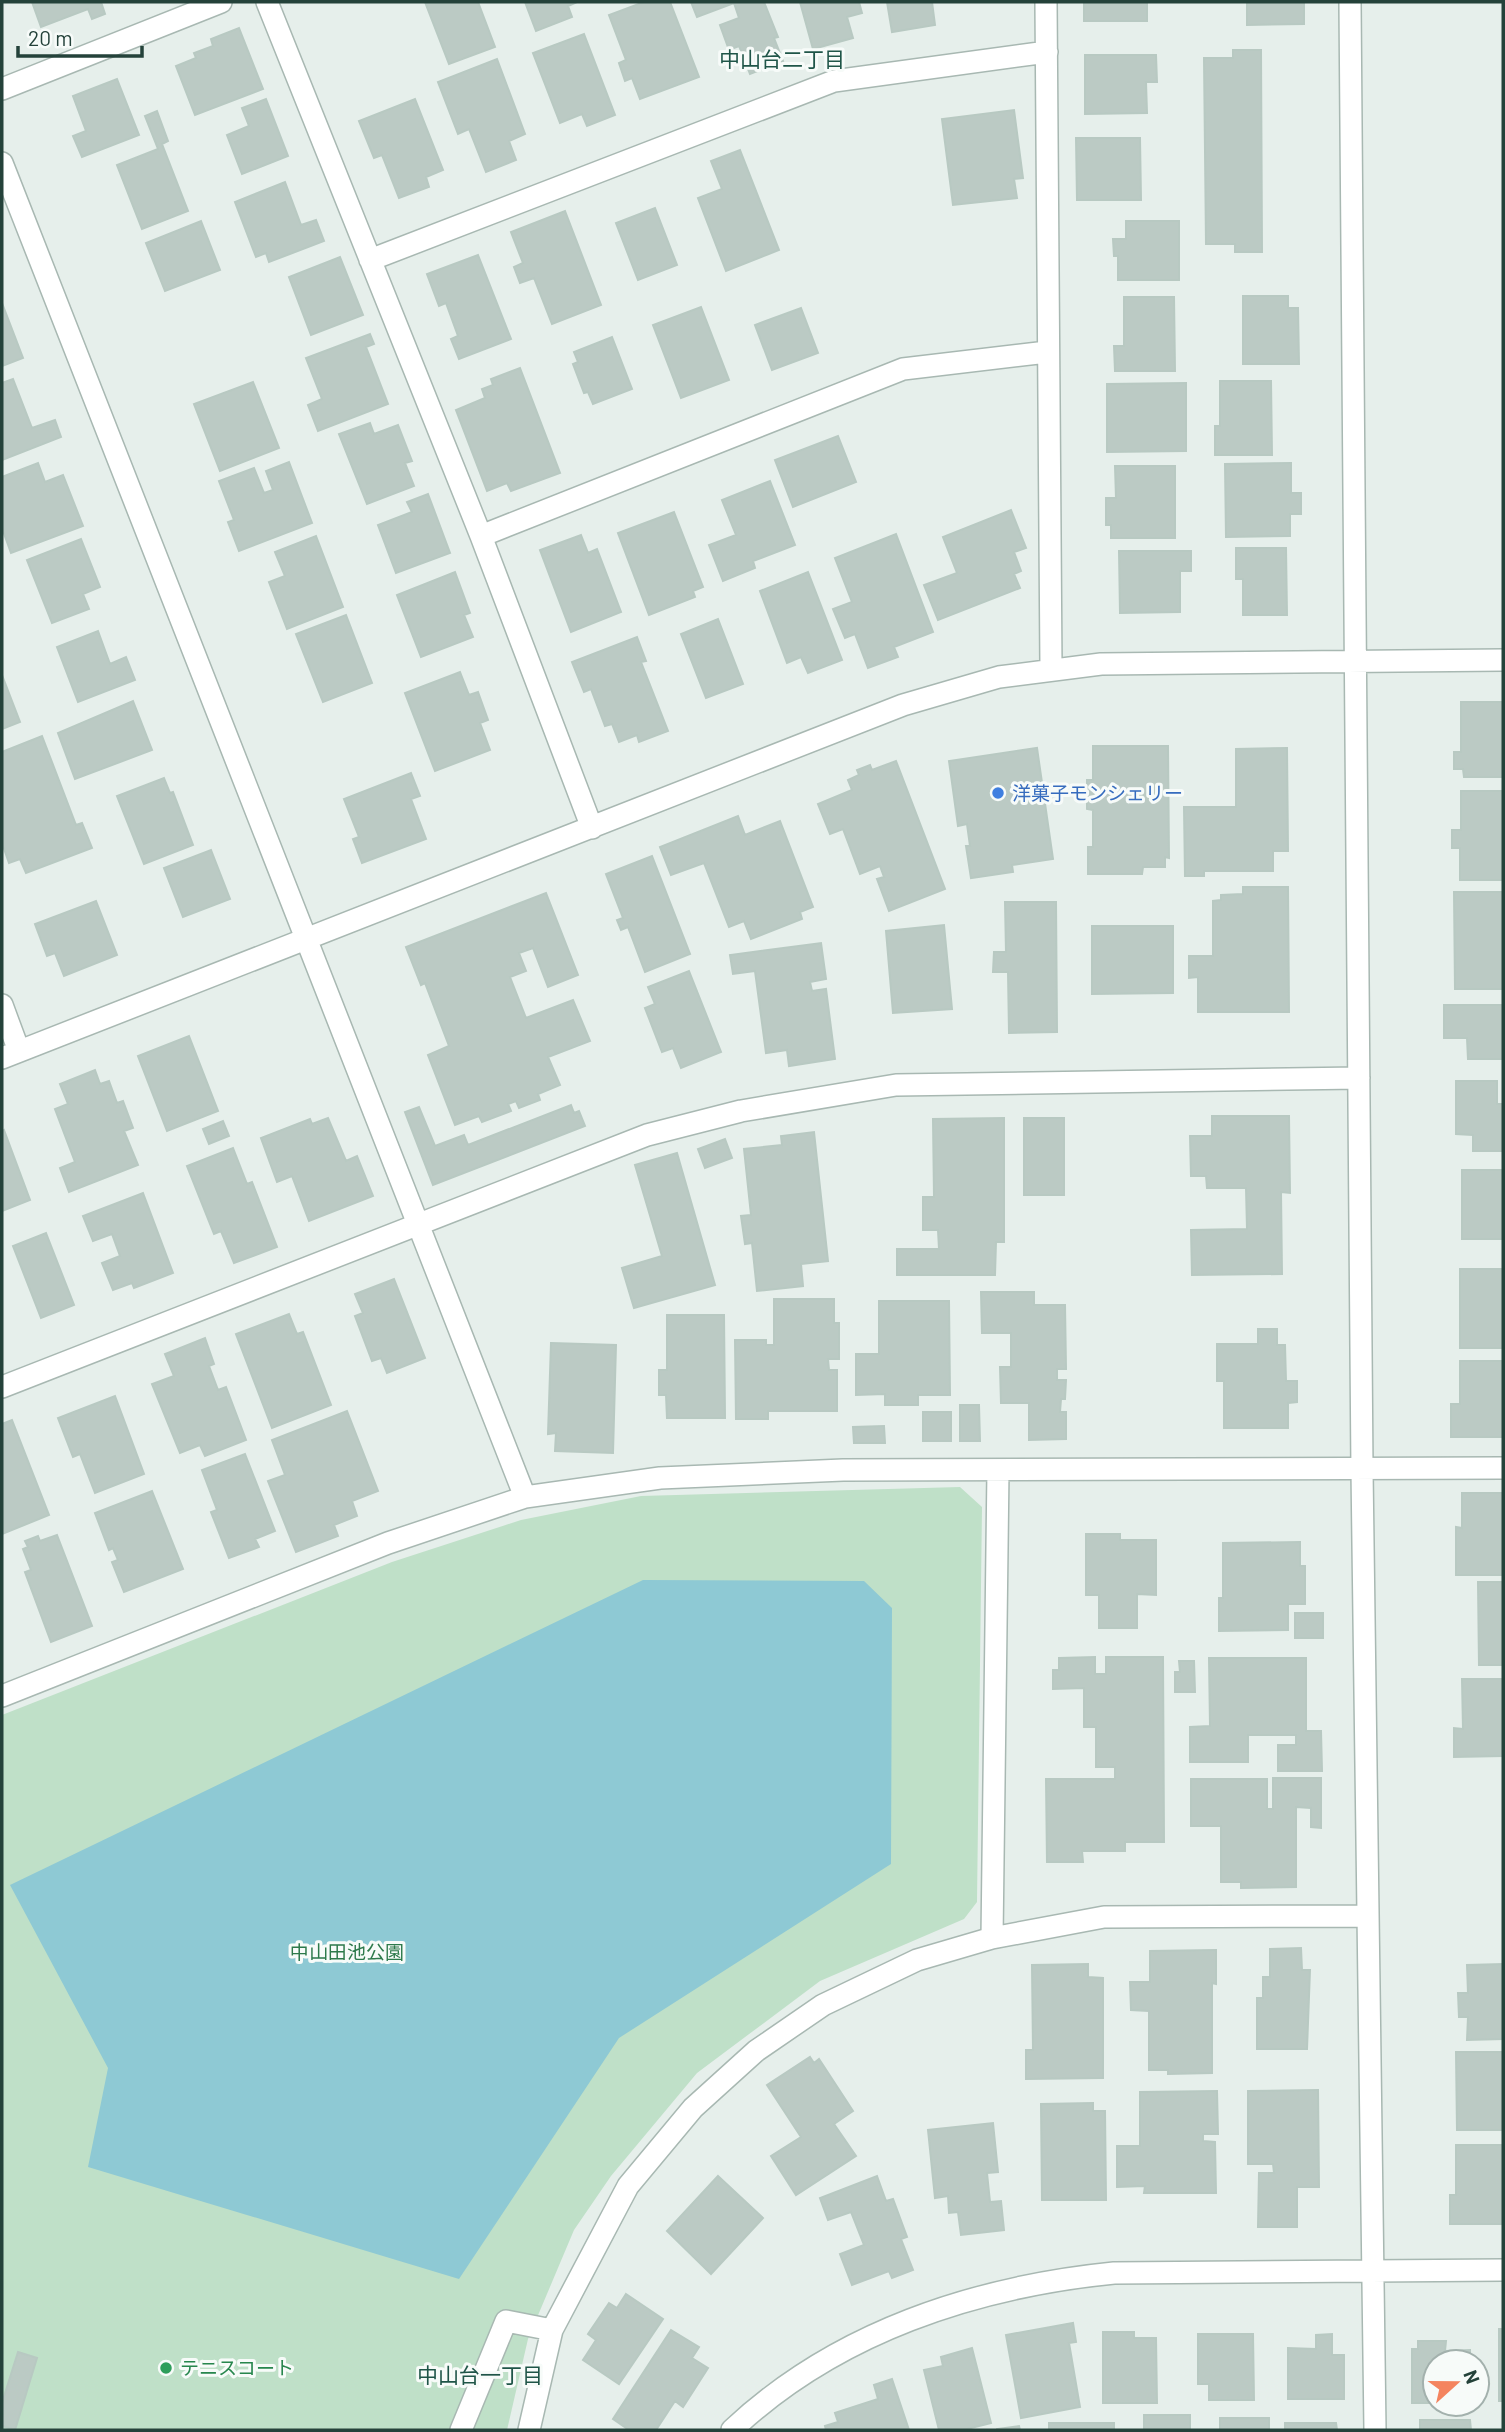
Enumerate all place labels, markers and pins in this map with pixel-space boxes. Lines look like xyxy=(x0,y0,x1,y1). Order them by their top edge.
place label: 洋菓子モンシェリー xyxy=(1012,781,1183,804)
marker: 洋菓子モンシェリー xyxy=(990,785,1006,801)
place label: テニスコート xyxy=(180,2356,294,2379)
marker: テニスコート xyxy=(158,2360,174,2376)

